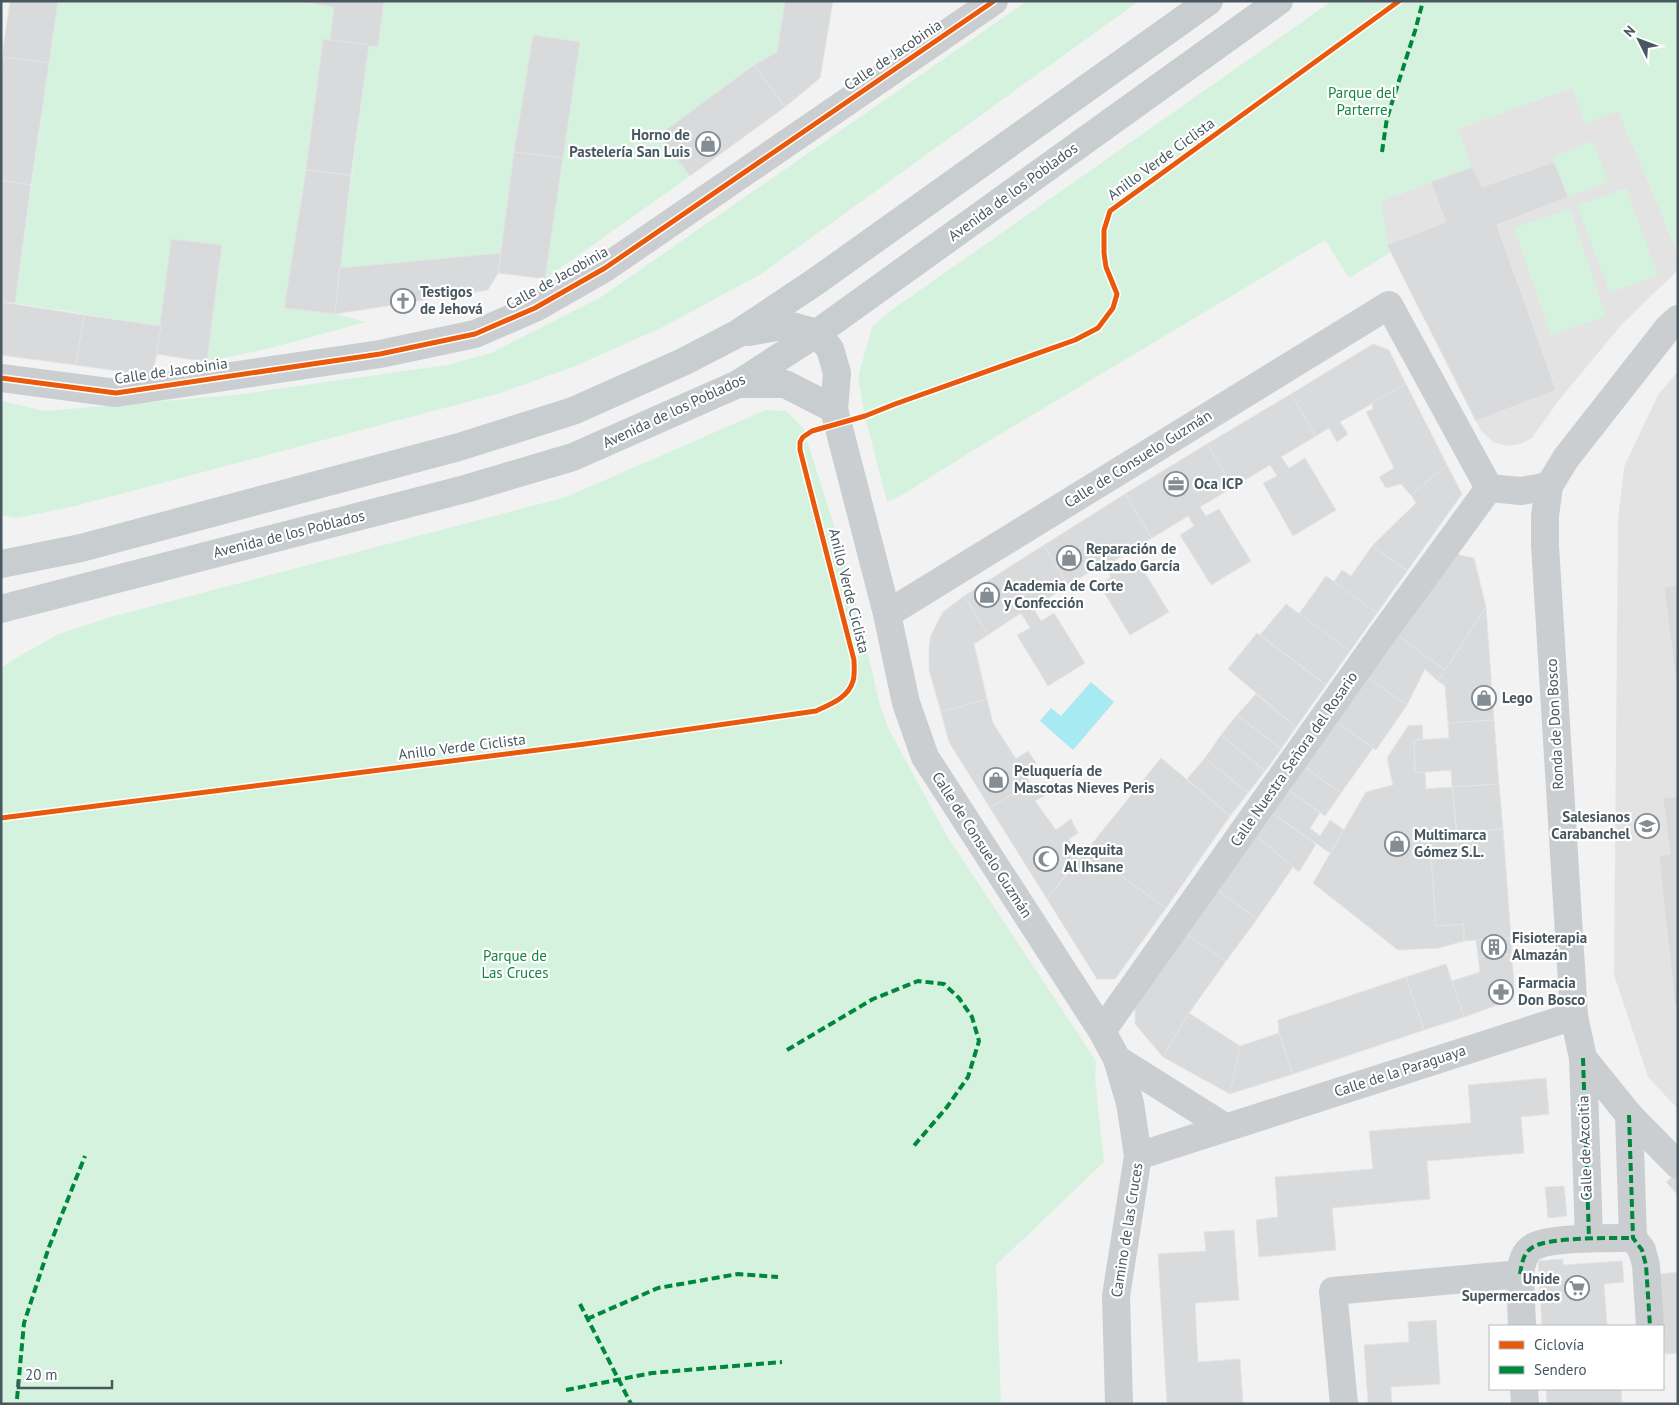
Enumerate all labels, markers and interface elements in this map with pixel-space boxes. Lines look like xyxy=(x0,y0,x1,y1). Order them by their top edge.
street label: Calle de Jacobinia xyxy=(840,15,945,94)
north arrow xyxy=(1614,15,1664,65)
text: N xyxy=(1620,22,1639,41)
park label: Parque del Parterre xyxy=(1328,83,1397,119)
street label: Anillo Verde Ciclista xyxy=(1103,113,1218,204)
place label: Horno de Pastelería San Luis xyxy=(569,125,690,161)
shop icon: Horno de Pastelería San Luis xyxy=(695,131,721,157)
street label: Avenida de los Poblados xyxy=(944,138,1081,245)
street label: Calle de Jacobinia xyxy=(502,242,611,313)
place label: Testigos de Jehová xyxy=(420,282,483,318)
church icon: Testigos de Jehová xyxy=(390,288,416,314)
street label: Calle de Jacobinia xyxy=(113,353,229,388)
street label: Avenida de los Poblados xyxy=(599,369,748,452)
street label: Calle de Consuelo Guzmán xyxy=(1060,405,1215,512)
office icon: Oca ICP xyxy=(1163,471,1189,497)
place label: Oca ICP xyxy=(1194,474,1243,493)
street label: Avenida de los Poblados xyxy=(211,506,367,562)
street label: Anillo Verde Ciclista xyxy=(825,526,874,655)
place label: Reparación de Calzado García xyxy=(1086,539,1180,575)
shop icon: Reparación de Calzado García xyxy=(1056,545,1082,571)
place label: Academia de Corte y Confección xyxy=(1003,576,1124,612)
shop icon: Academia de Corte y Confección xyxy=(974,582,1000,608)
street label: Ronda de Don Bosco xyxy=(1542,658,1567,790)
street label: Calle Nuestra Señora del Rosario xyxy=(1226,667,1361,850)
shop icon: Lego xyxy=(1471,685,1497,711)
place label: Lego xyxy=(1502,688,1533,707)
street label: Anillo Verde Ciclista xyxy=(397,729,527,764)
place label: Peluquería de Mascotas Nieves Peris xyxy=(1014,761,1154,797)
shop icon: Peluquería de Mascotas Nieves Peris xyxy=(983,767,1009,793)
street label: Calle de Consuelo Guzmán xyxy=(928,768,1037,921)
place label: Salesianos Carabanchel xyxy=(1551,807,1631,843)
school or university icon: Salesianos Carabanchel xyxy=(1634,813,1660,839)
place label: Multimarca Gómez S.L. xyxy=(1414,825,1486,861)
shop icon: Multimarca Gómez S.L. xyxy=(1384,831,1410,857)
place label: Mezquita Al Ihsane xyxy=(1064,840,1124,876)
mosque icon: Mezquita Al Ihsane xyxy=(1033,846,1059,872)
place label: Fisioterapia Almazán xyxy=(1512,928,1587,964)
building icon: Fisioterapia Almazán xyxy=(1481,934,1507,960)
park label: Parque de Las Cruces xyxy=(481,946,549,982)
place label: Farmacia Don Bosco xyxy=(1518,973,1585,1009)
pharmacy icon: Farmacia Don Bosco xyxy=(1488,979,1514,1005)
street label: Calle de la Paraguaya xyxy=(1332,1040,1468,1101)
street label: Calle de Azcoitia xyxy=(1573,1095,1596,1201)
street label: Camino de las Cruces xyxy=(1106,1161,1147,1299)
place label: Unide Supermercados xyxy=(1462,1269,1560,1305)
supermarket icon: Unide Supermercados xyxy=(1564,1275,1590,1301)
legend xyxy=(1489,1325,1664,1390)
text: Ciclovía xyxy=(1534,1335,1584,1354)
scale bar xyxy=(18,1358,111,1390)
text: Sendero xyxy=(1534,1360,1587,1379)
text: 20 m xyxy=(25,1365,58,1384)

